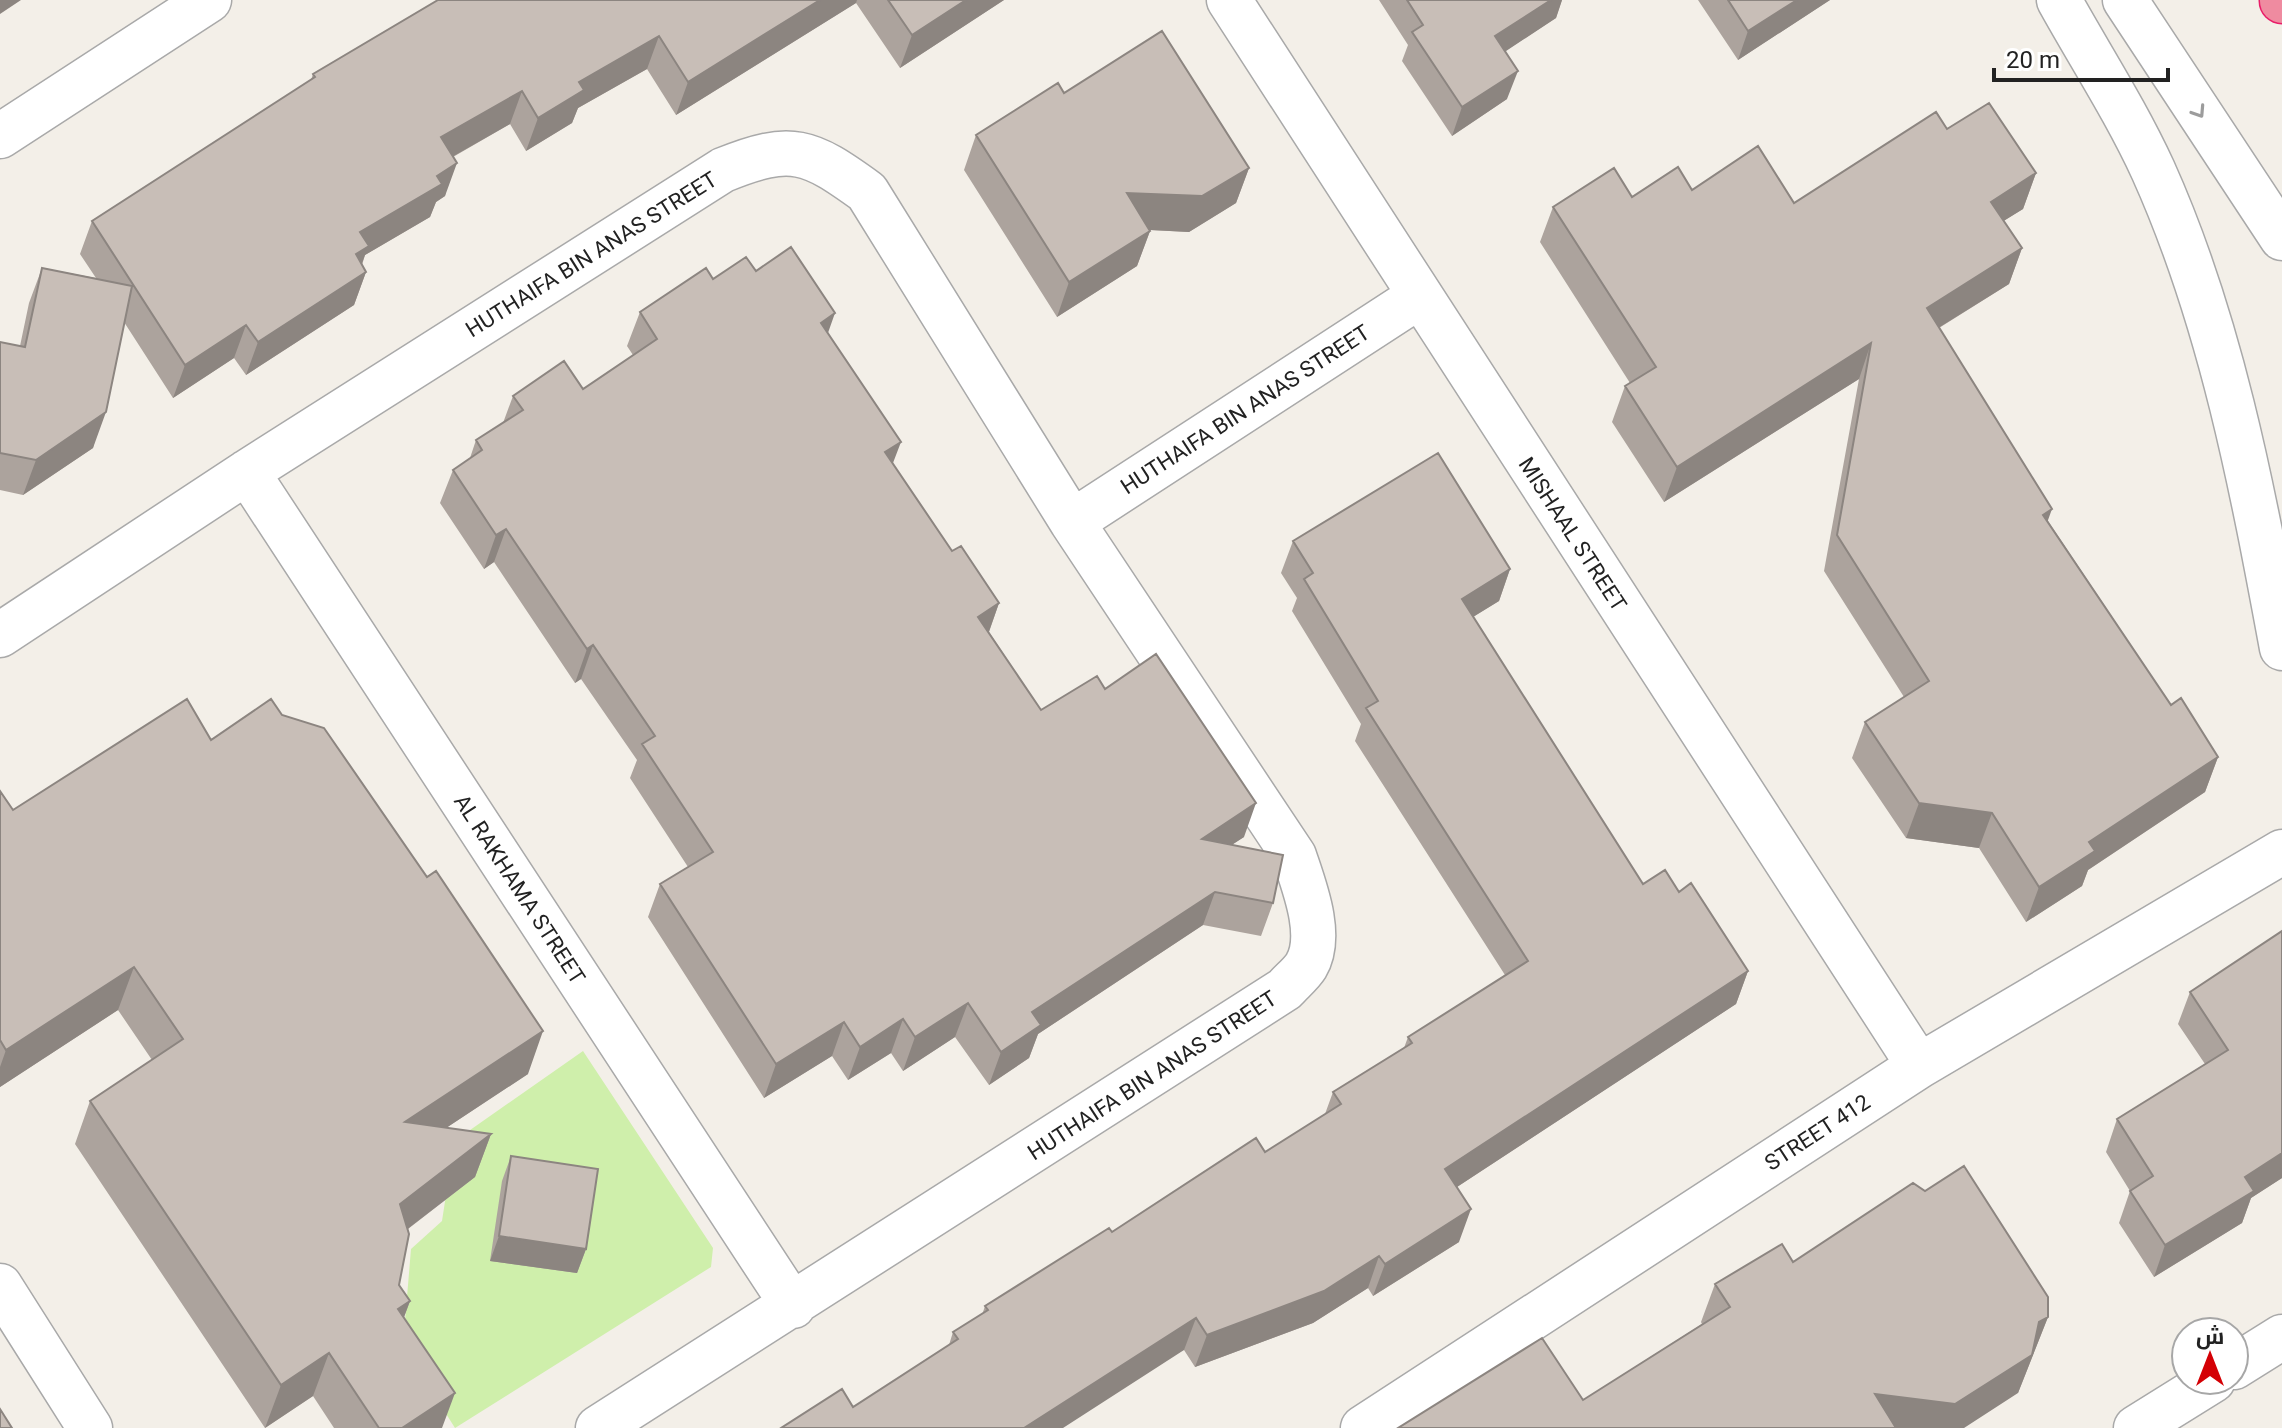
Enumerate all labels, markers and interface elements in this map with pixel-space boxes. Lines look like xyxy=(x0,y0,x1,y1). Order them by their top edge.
scale bar xyxy=(1994,32,2168,82)
text: 20 m xyxy=(2006,46,2060,74)
one-way arrow xyxy=(2189,103,2204,118)
street label: HUTHAIFA BIN ANAS STREET xyxy=(461,167,721,342)
street label: HUTHAIFA BIN ANAS STREET xyxy=(1116,320,1374,499)
street label: MISHAAL STREET xyxy=(1514,453,1632,616)
street label: AL RAKHAMA STREET xyxy=(449,790,590,989)
street label: HUTHAIFA BIN ANAS STREET xyxy=(1023,986,1281,1165)
street label: STREET 412 xyxy=(1760,1089,1874,1176)
north arrow xyxy=(2170,1316,2250,1396)
text: ش xyxy=(2196,1324,2224,1350)

